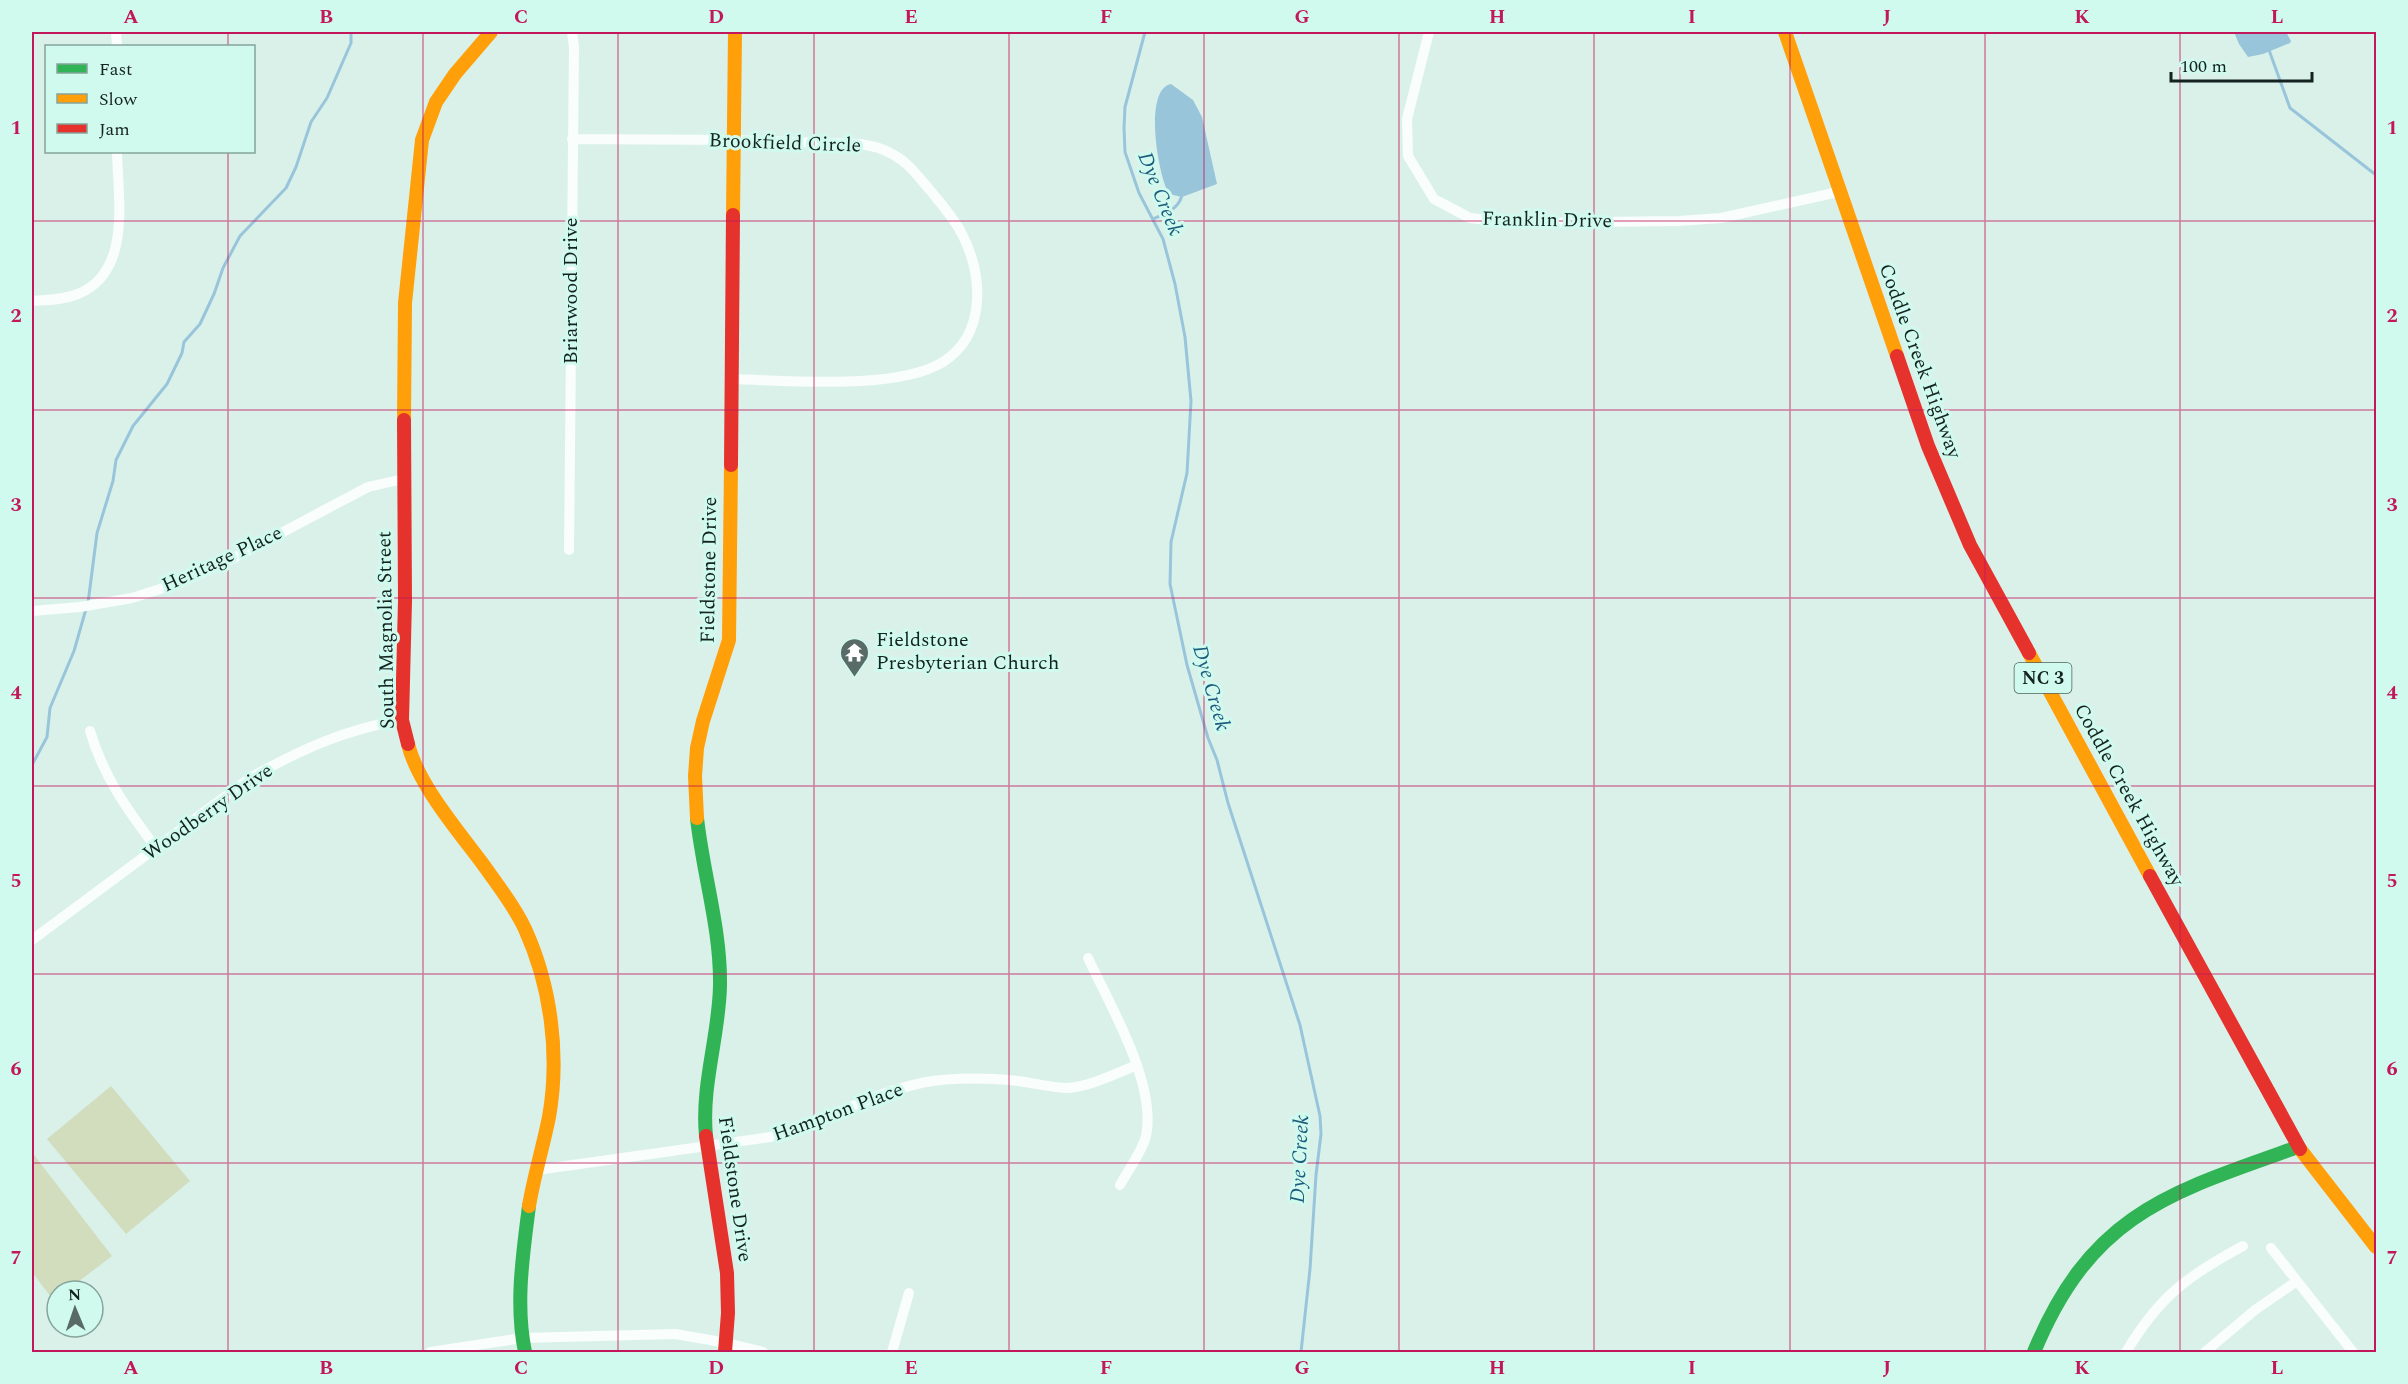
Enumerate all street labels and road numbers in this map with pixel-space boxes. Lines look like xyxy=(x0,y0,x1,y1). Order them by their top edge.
street label: Brookfield Circle xyxy=(708,125,862,161)
street label: Franklin Drive xyxy=(1482,204,1612,236)
street label: Briarwood Drive xyxy=(556,217,586,365)
street label: Coddle Creek Highway xyxy=(1871,259,1970,464)
street label: Fieldstone Drive xyxy=(693,496,725,644)
street label: Heritage Place xyxy=(157,518,287,600)
street label: South Magnolia Street xyxy=(369,531,403,729)
road number: NC 3 xyxy=(2014,663,2072,693)
street label: Coddle Creek Highway xyxy=(2066,698,2193,893)
street label: Woodberry Drive xyxy=(137,756,279,868)
street label: Hampton Place xyxy=(769,1075,907,1149)
street label: Fieldstone Drive xyxy=(710,1114,760,1264)

